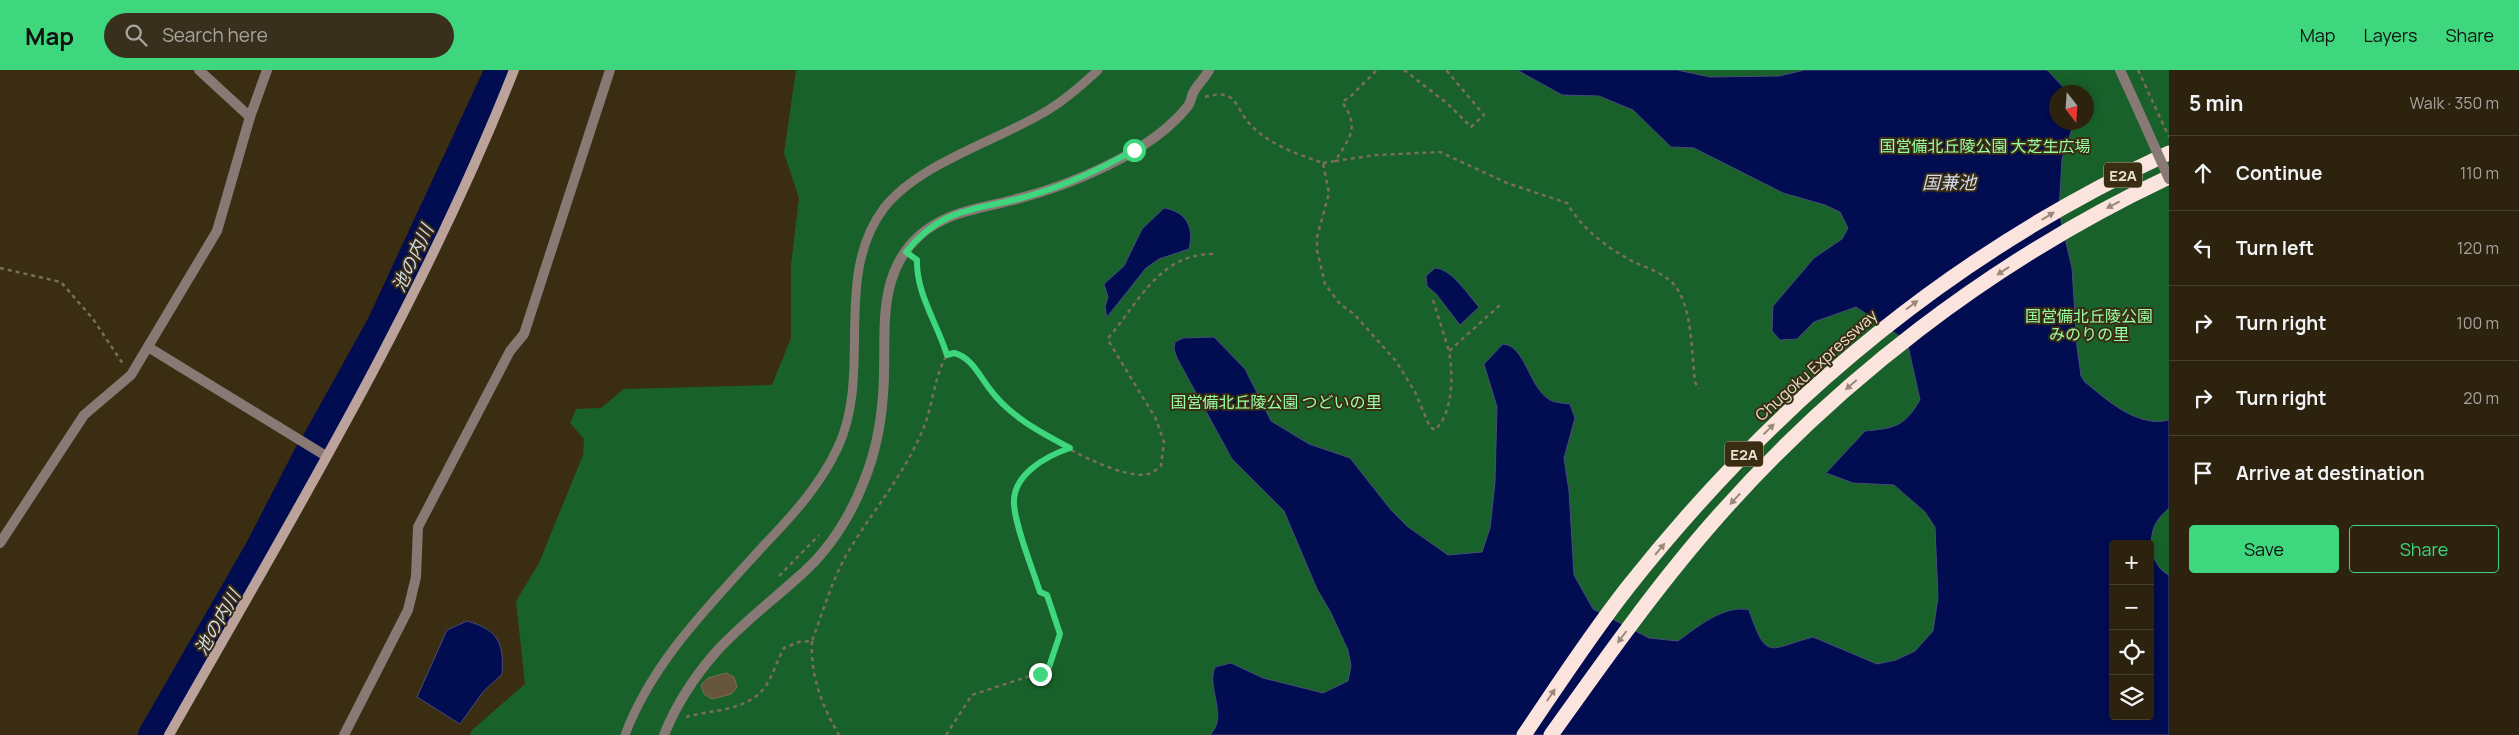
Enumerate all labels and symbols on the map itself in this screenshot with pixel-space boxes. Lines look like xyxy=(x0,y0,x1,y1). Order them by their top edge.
north arrow xyxy=(2049,85,2094,130)
park label: 国営備北丘陵公園 大芝生広場 xyxy=(1879,135,2091,157)
route start xyxy=(1123,139,1146,162)
road number: E2A xyxy=(2104,162,2142,188)
water label: 国兼池 xyxy=(1922,170,1978,194)
one-way arrow xyxy=(2106,201,2121,209)
one-way arrow xyxy=(2042,211,2055,220)
water label: 池の内川 xyxy=(386,218,439,296)
one-way arrow xyxy=(1996,266,2010,276)
one-way arrow xyxy=(1906,300,1919,310)
street label: Chugoku Expressway xyxy=(1750,304,1882,426)
park label: 国営備北丘陵公園 みのりの里 xyxy=(2025,305,2153,345)
one-way arrow xyxy=(1845,379,1857,391)
park label: 国営備北丘陵公園 つどいの里 xyxy=(1170,391,1382,413)
one-way arrow xyxy=(1763,423,1775,435)
road number: E2A xyxy=(1725,442,1763,466)
one-way arrow xyxy=(1729,493,1741,505)
one-way arrow xyxy=(1654,543,1665,556)
water label: 池の内川 xyxy=(189,583,246,659)
one-way arrow xyxy=(1616,630,1627,643)
route end xyxy=(1029,663,1052,686)
one-way arrow xyxy=(1546,688,1556,701)

